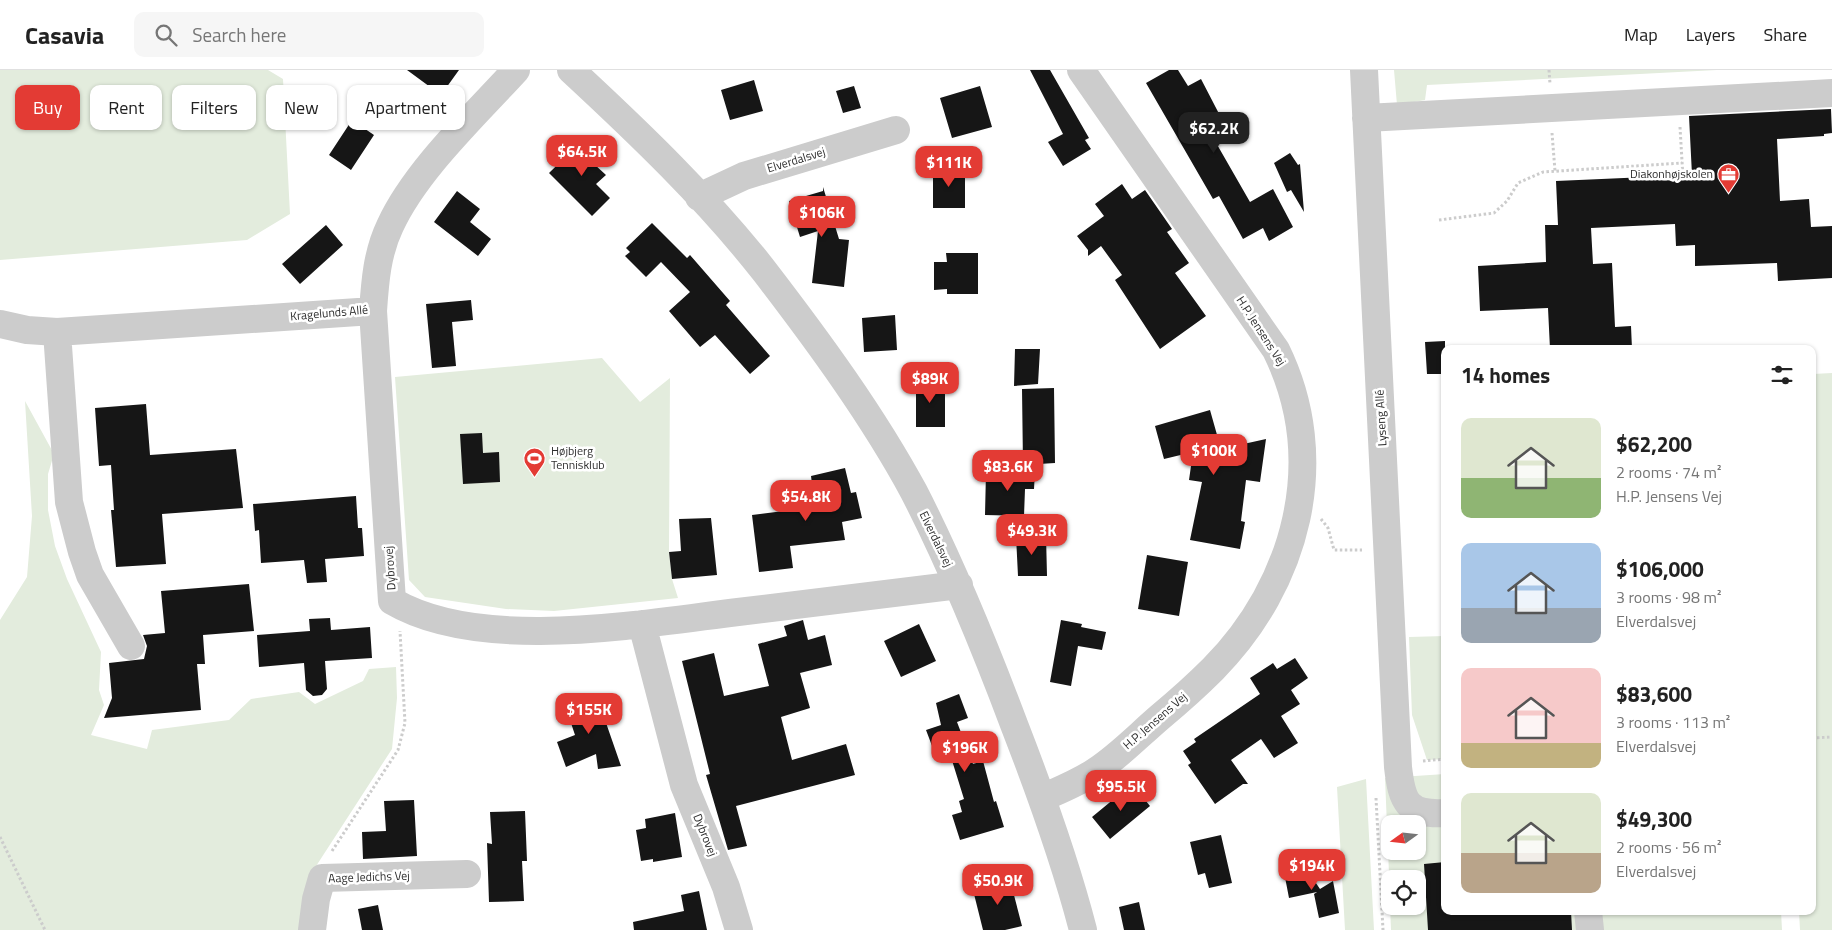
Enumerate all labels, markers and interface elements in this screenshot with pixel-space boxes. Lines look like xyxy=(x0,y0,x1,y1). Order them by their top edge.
search box xyxy=(134,12,484,57)
text: Casavia xyxy=(25,17,104,53)
text: Search here xyxy=(192,20,286,49)
icon: search xyxy=(152,21,180,49)
text: Map xyxy=(1624,21,1658,48)
text: Layers xyxy=(1686,21,1735,48)
text: Share xyxy=(1763,21,1807,48)
chip: Buy xyxy=(15,85,80,130)
chip: Rent xyxy=(90,85,162,130)
chip: Filters xyxy=(172,85,256,130)
chip: New xyxy=(266,85,337,130)
chip: Apartment xyxy=(347,85,465,130)
pin: $62.2K xyxy=(1173,112,1255,154)
text: $62.2K xyxy=(1189,116,1239,140)
pin: $64.5K xyxy=(541,134,623,177)
text: $64.5K xyxy=(557,139,607,163)
street label: Elverdalsvej xyxy=(764,142,827,177)
pin: $111K xyxy=(914,146,984,188)
text: $111K xyxy=(926,150,972,174)
office icon: Diakonhøjskolen xyxy=(1717,162,1741,193)
place label: Diakonhøjskolen xyxy=(1630,164,1713,183)
pin: $106K xyxy=(787,196,857,238)
text: $106K xyxy=(799,200,845,224)
street label: H.P. Jensens Vej xyxy=(1232,292,1291,369)
street label: Kragelunds Allé xyxy=(289,300,369,325)
text: 14 homes xyxy=(1461,359,1550,391)
icon: filters xyxy=(1768,361,1796,389)
pin: $89K xyxy=(900,362,960,404)
text: $89K xyxy=(912,366,948,390)
street label: Lyseng Allé xyxy=(1370,389,1391,447)
text: $62,200 xyxy=(1616,428,1692,460)
pin: $100K xyxy=(1179,434,1249,476)
text: $100K xyxy=(1191,438,1237,462)
icon: home xyxy=(1501,438,1561,498)
place label: Højbjerg Tennisklub xyxy=(551,441,605,474)
sports icon: Højbjerg Tennisklub xyxy=(523,446,547,477)
pin: $83.6K xyxy=(967,450,1049,492)
text: $83.6K xyxy=(983,454,1033,478)
text: 2 rooms · 74 m² xyxy=(1616,460,1721,484)
pin: $54.8K xyxy=(765,480,847,522)
text: $54.8K xyxy=(781,484,831,508)
text: H.P. Jensens Vej xyxy=(1616,484,1722,508)
street label: Elverdalsvej xyxy=(915,508,958,570)
pin: $49.3K xyxy=(991,514,1073,556)
text: $49.3K xyxy=(1007,518,1057,542)
street label: Dybrovej xyxy=(378,545,401,591)
text: $106,000 xyxy=(1616,553,1704,585)
icon: home xyxy=(1501,563,1561,623)
text: 3 rooms · 98 m² xyxy=(1616,585,1721,609)
text: Elverdalsvej xyxy=(1616,609,1696,633)
text: $83,600 xyxy=(1616,678,1692,710)
street label: H.P. Jensens Vej xyxy=(1118,687,1191,754)
icon: home xyxy=(1501,688,1561,748)
pin: $155K xyxy=(554,692,624,735)
text: $155K xyxy=(566,697,612,721)
text: 3 rooms · 113 m² xyxy=(1616,710,1730,734)
pin: $196K xyxy=(930,730,1000,773)
text: Elverdalsvej xyxy=(1616,734,1696,758)
text: $196K xyxy=(942,735,988,759)
pin: $95.5K xyxy=(1080,770,1162,812)
text: $95.5K xyxy=(1096,774,1146,798)
text: $49,300 xyxy=(1616,803,1692,835)
street label: Dybrovej xyxy=(688,811,723,859)
icon: home xyxy=(1501,813,1561,873)
north arrow xyxy=(1381,815,1426,860)
map controls xyxy=(1381,815,1426,915)
text: 2 rooms · 56 m² xyxy=(1616,835,1721,859)
pin: $194K xyxy=(1277,848,1347,891)
text: $194K xyxy=(1289,853,1335,877)
text: Elverdalsvej xyxy=(1616,859,1696,883)
pin: $50.9K xyxy=(957,864,1039,906)
street label: Aage Jedichs Vej xyxy=(328,866,410,887)
text: $50.9K xyxy=(973,868,1023,892)
button: locate xyxy=(1381,870,1426,915)

